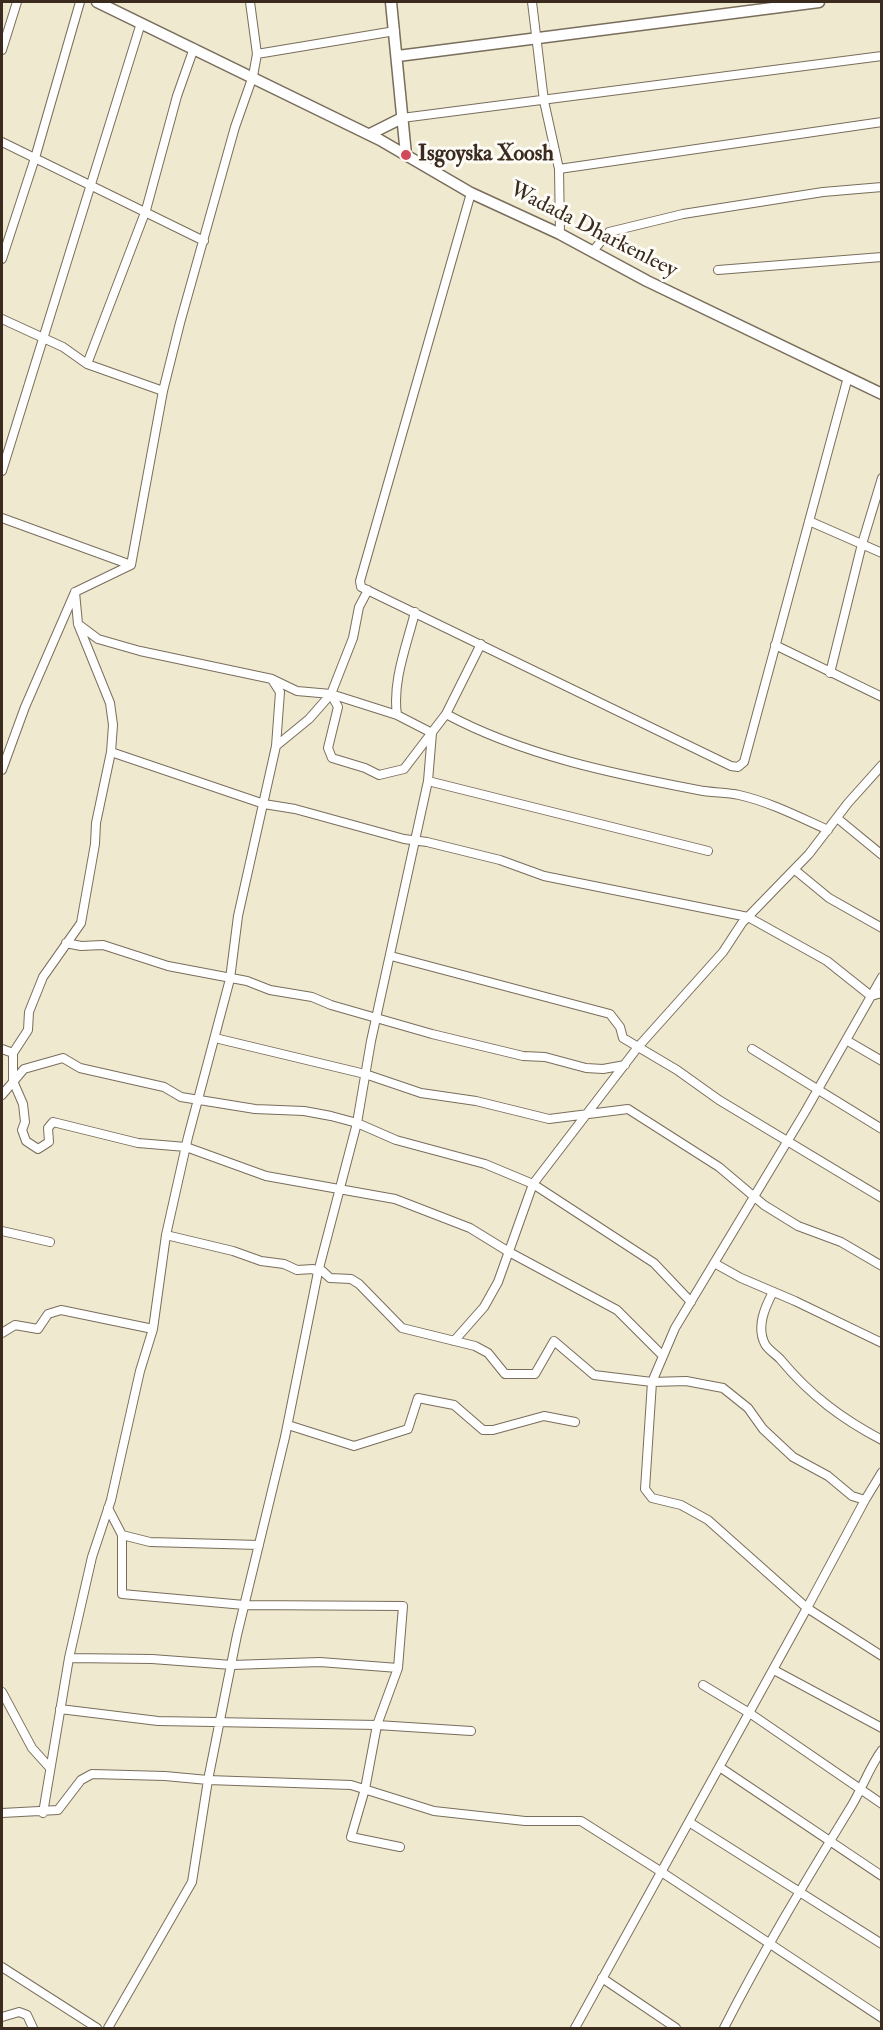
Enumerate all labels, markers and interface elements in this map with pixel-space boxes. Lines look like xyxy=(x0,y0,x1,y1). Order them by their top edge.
place label: Isgoyska Xoosh xyxy=(418,142,554,168)
marker: Isgoyska Xoosh xyxy=(399,148,413,162)
street label: Wadada Dharkenleey xyxy=(505,177,681,285)

